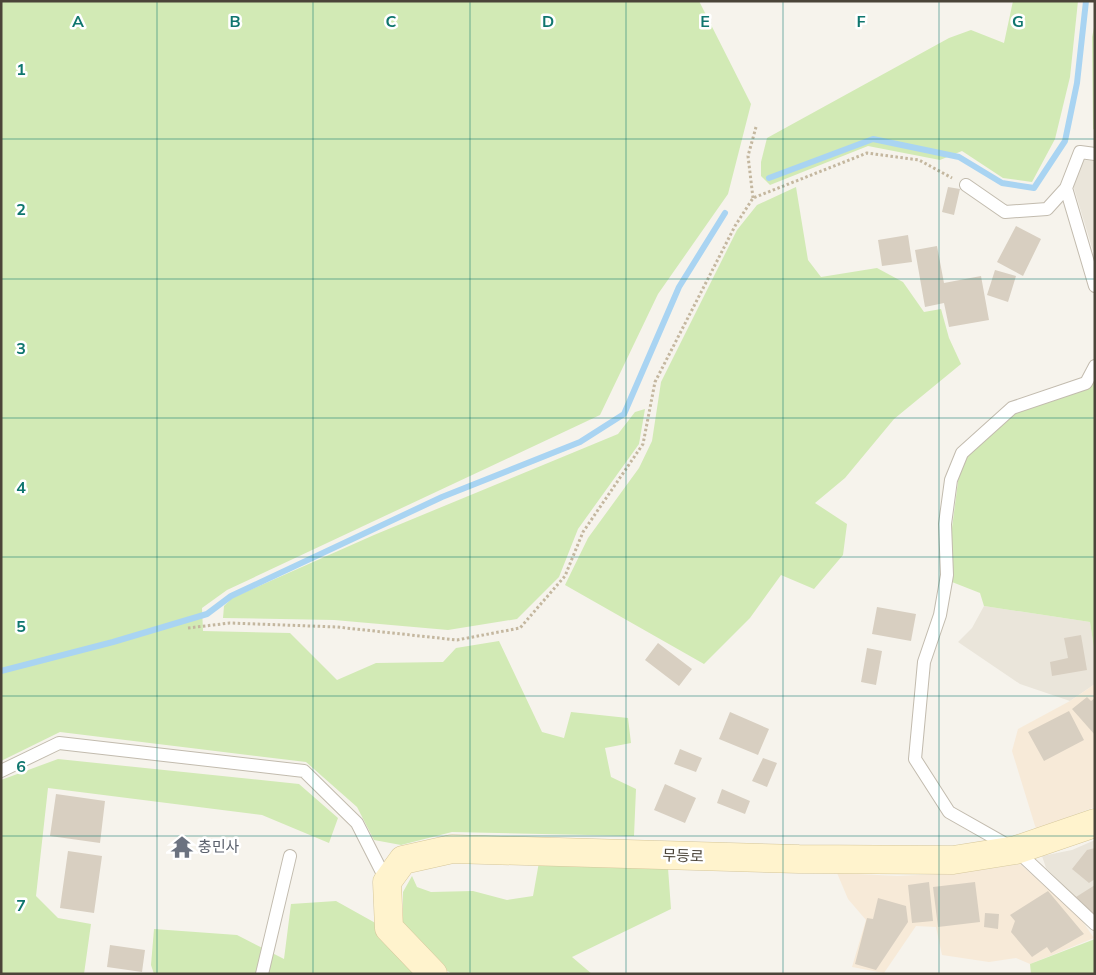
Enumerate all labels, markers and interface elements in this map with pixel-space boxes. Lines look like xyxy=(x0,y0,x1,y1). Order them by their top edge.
text: A xyxy=(72,11,84,31)
text: B xyxy=(229,11,241,31)
text: C xyxy=(386,11,397,31)
text: D xyxy=(542,11,554,31)
text: E xyxy=(700,11,710,31)
text: F xyxy=(856,11,866,31)
text: G xyxy=(1012,11,1024,31)
text: 1 xyxy=(16,59,26,79)
text: 2 xyxy=(16,199,26,219)
text: 3 xyxy=(16,338,26,358)
text: 4 xyxy=(16,477,26,497)
text: 5 xyxy=(16,616,26,636)
text: 6 xyxy=(16,756,26,776)
temple icon: 충민사 xyxy=(169,834,195,860)
place label: 충민사 xyxy=(198,837,240,856)
street label: 무등로 xyxy=(662,845,704,866)
text: 7 xyxy=(16,895,26,915)

